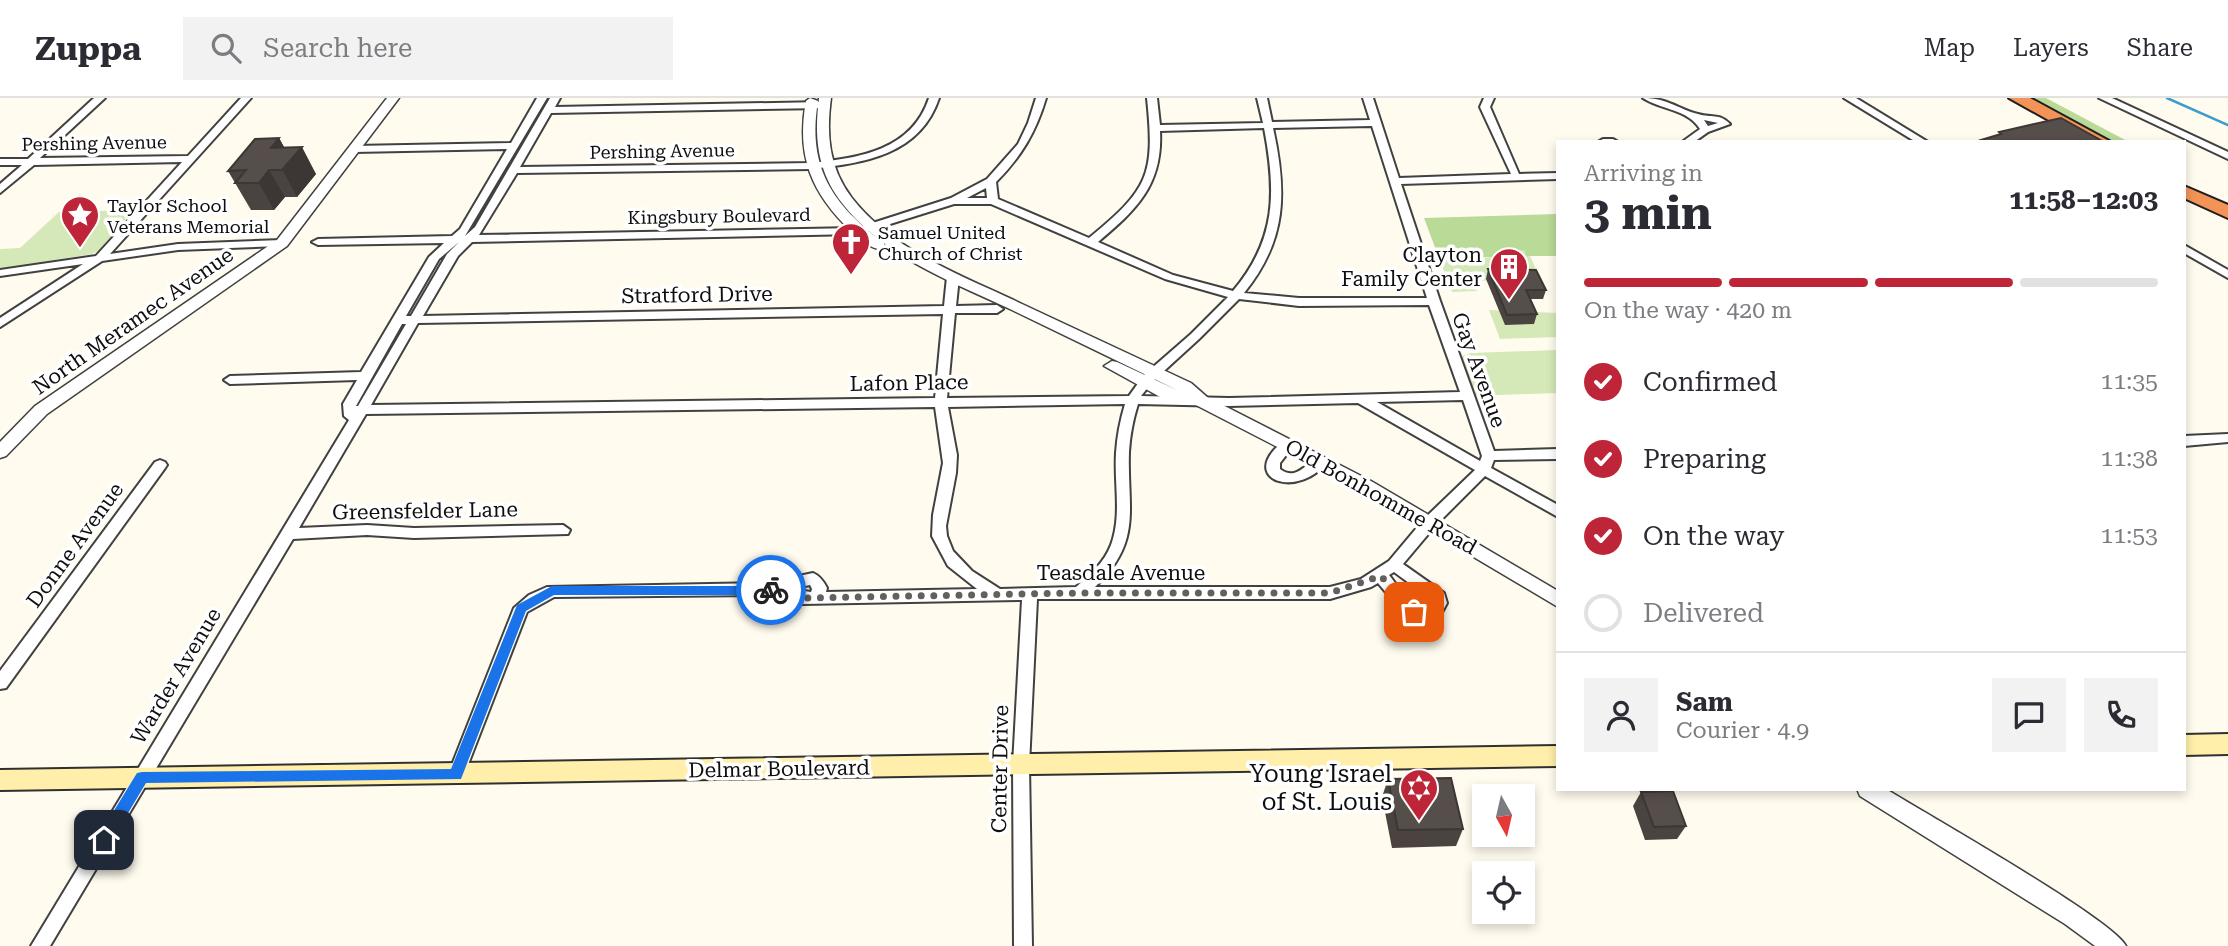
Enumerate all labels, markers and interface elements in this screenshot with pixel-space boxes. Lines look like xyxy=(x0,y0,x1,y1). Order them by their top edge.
search box xyxy=(183,17,673,80)
text: Zuppa xyxy=(35,29,141,68)
icon: search xyxy=(207,29,245,67)
text: Search here xyxy=(263,33,412,63)
text: Map xyxy=(1924,34,1975,62)
text: Layers xyxy=(2013,34,2089,62)
text: Share xyxy=(2127,34,2193,62)
street label: Pershing Avenue xyxy=(21,131,167,155)
street label: Pershing Avenue xyxy=(589,139,735,163)
text: Arriving in xyxy=(1584,160,1703,187)
text: 11:58–12:03 xyxy=(2009,185,2158,215)
text: 3 min xyxy=(1584,186,1712,240)
place icon: Taylor School Veterans Memorial xyxy=(59,194,101,249)
place label: Taylor School Veterans Memorial xyxy=(107,195,270,237)
street label: Kingsbury Boulevard xyxy=(627,204,811,228)
church icon: Samuel United Church of Christ xyxy=(830,221,872,276)
place label: Samuel United Church of Christ xyxy=(878,222,1023,264)
street label: North Meramec Avenue xyxy=(28,243,238,399)
place label: Clayton Family Center xyxy=(1341,243,1482,291)
building icon: Clayton Family Center xyxy=(1488,246,1530,301)
street label: Stratford Drive xyxy=(621,282,773,308)
text: On the way · 420 m xyxy=(1584,297,1792,324)
street label: Gay Avenue xyxy=(1447,309,1511,431)
icon: check xyxy=(1584,363,1622,401)
text: Confirmed xyxy=(1643,367,1778,397)
text: 11:35 xyxy=(2101,368,2158,395)
street label: Lafon Place xyxy=(849,370,969,396)
street label: Old Bonhomme Road xyxy=(1281,434,1481,560)
icon: check xyxy=(1584,440,1622,478)
text: Preparing xyxy=(1643,444,1766,474)
text: 11:38 xyxy=(2101,445,2158,472)
street label: Donne Avenue xyxy=(22,478,128,612)
street label: Greensfelder Lane xyxy=(332,497,518,525)
icon: check xyxy=(1584,517,1622,555)
text: On the way xyxy=(1643,521,1784,551)
text: 11:53 xyxy=(2101,522,2158,549)
courier xyxy=(736,555,806,625)
street label: Teasdale Avenue xyxy=(1037,561,1205,585)
icon: bike xyxy=(752,571,790,609)
pin xyxy=(1384,582,1444,642)
icon: bag xyxy=(1395,593,1433,631)
text: Delivered xyxy=(1643,598,1764,628)
street label: Warder Avenue xyxy=(126,604,226,748)
button: person xyxy=(1584,678,1658,752)
button: chat xyxy=(1992,678,2066,752)
button: phone xyxy=(2084,678,2158,752)
text: Sam xyxy=(1676,687,1733,717)
street label: Center Drive xyxy=(987,705,1013,833)
text: Courier · 4.9 xyxy=(1676,717,1809,744)
street label: Delmar Boulevard xyxy=(688,755,871,783)
place label: Young Israel of St. Louis xyxy=(1249,760,1392,816)
synagogue icon: Young Israel of St. Louis xyxy=(1398,767,1440,822)
north arrow xyxy=(1472,784,1535,847)
map controls xyxy=(1472,784,1535,924)
pin xyxy=(74,810,134,870)
icon: home xyxy=(85,821,123,859)
button: locate xyxy=(1472,861,1535,924)

